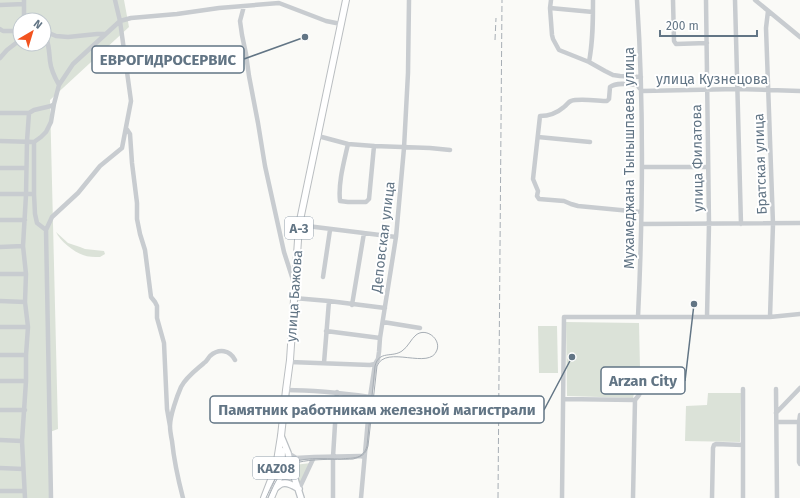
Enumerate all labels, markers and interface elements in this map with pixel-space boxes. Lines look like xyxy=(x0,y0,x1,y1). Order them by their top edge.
north arrow xyxy=(12,12,52,52)
scale bar xyxy=(660,12,757,38)
text: N xyxy=(31,17,45,32)
text: 200 m xyxy=(666,19,699,33)
callout: ЕВРОГИДРОСЕРВИС xyxy=(92,46,244,73)
street label: Мухамеджана Тынышпаева улица xyxy=(621,47,638,269)
text: ЕВРОГИДРОСЕРВИС xyxy=(100,51,237,69)
street label: улица Кузнецова xyxy=(656,71,768,88)
street label: улица Филатова xyxy=(688,104,707,212)
street label: Братская улица xyxy=(750,113,771,215)
street label: Деповская улица xyxy=(368,180,399,295)
road number: A-3 xyxy=(285,217,313,239)
street label: улица Бажова xyxy=(283,250,306,342)
callout: Arzan City xyxy=(601,367,685,394)
text: Arzan City xyxy=(608,372,677,390)
callout: Памятник работникам железной магистрали xyxy=(210,396,544,423)
text: Памятник работникам железной магистрали xyxy=(218,401,536,419)
road number: KAZ08 xyxy=(253,457,299,479)

